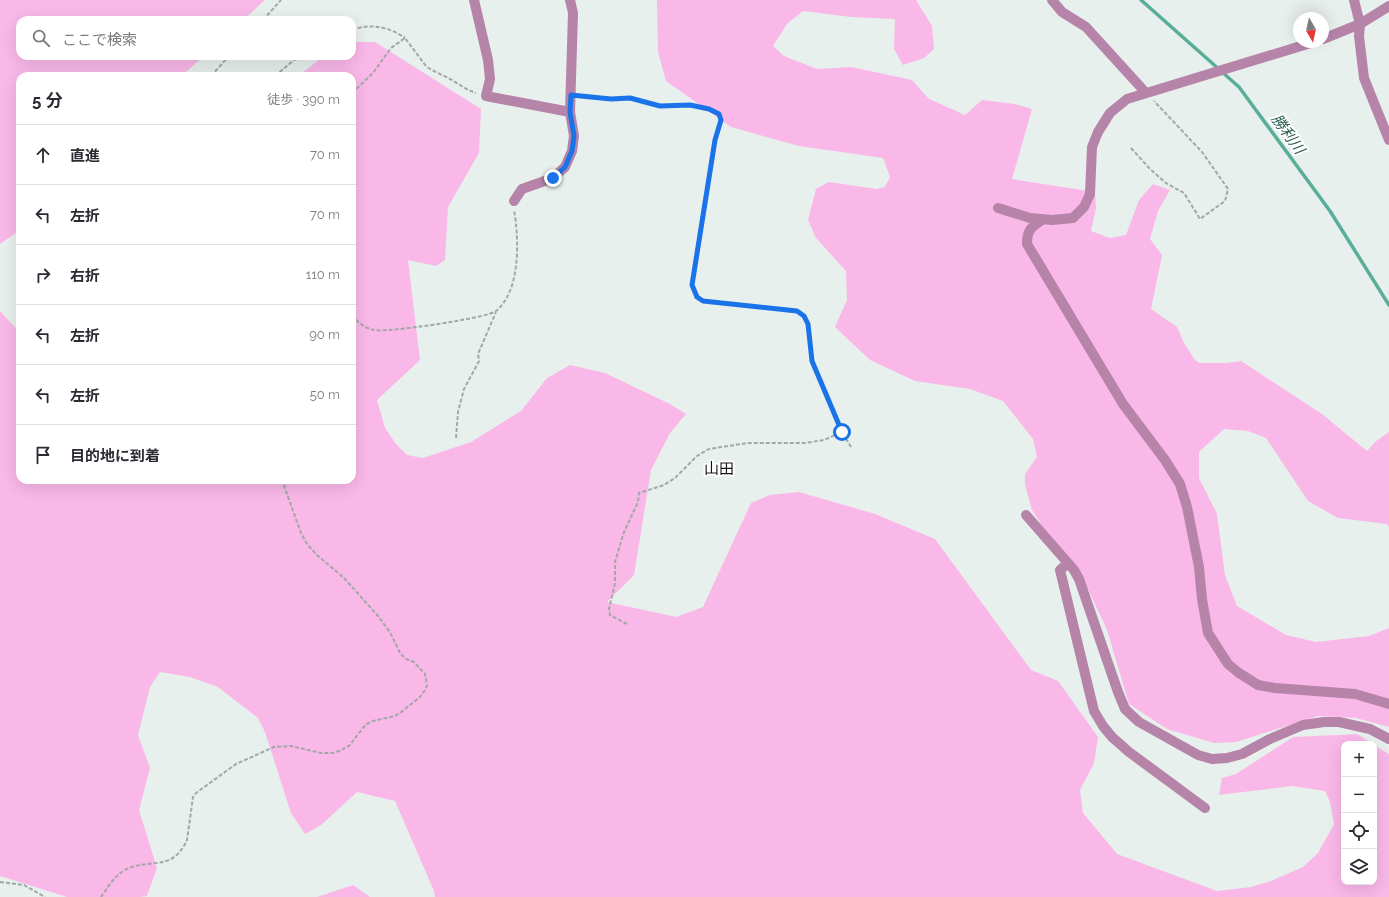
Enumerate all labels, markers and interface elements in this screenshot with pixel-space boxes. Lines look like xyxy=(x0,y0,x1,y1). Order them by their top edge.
north arrow xyxy=(1293,12,1329,48)
search box xyxy=(16,16,356,60)
icon: search xyxy=(30,27,52,49)
text: ここで検索 xyxy=(62,31,137,49)
text: 5 分 xyxy=(32,90,63,110)
text: 徒歩 · 390 m xyxy=(267,92,340,107)
water label: 勝利川 xyxy=(1267,111,1310,159)
icon: ahead xyxy=(32,144,54,166)
text: 直進 xyxy=(70,147,100,165)
text: 70 m xyxy=(310,147,340,162)
route end xyxy=(544,169,562,187)
icon: left xyxy=(32,204,54,226)
text: 左折 xyxy=(70,207,100,225)
text: 70 m xyxy=(310,207,340,222)
icon: right xyxy=(32,264,54,286)
text: 右折 xyxy=(70,267,100,285)
text: 110 m xyxy=(306,267,340,282)
icon: left xyxy=(32,324,54,346)
text: 左折 xyxy=(70,327,100,345)
text: 90 m xyxy=(309,327,340,342)
icon: left xyxy=(32,384,54,406)
text: 左折 xyxy=(70,387,100,405)
text: 50 m xyxy=(310,387,340,402)
route start xyxy=(833,423,851,441)
icon: arrive xyxy=(32,444,54,466)
text: 目的地に到着 xyxy=(70,447,160,465)
district label: 山田 xyxy=(704,460,734,478)
map controls xyxy=(1341,741,1377,885)
button: + xyxy=(1341,741,1377,777)
button: − xyxy=(1341,777,1377,813)
button: locate xyxy=(1341,813,1377,849)
button: layers xyxy=(1341,849,1377,885)

